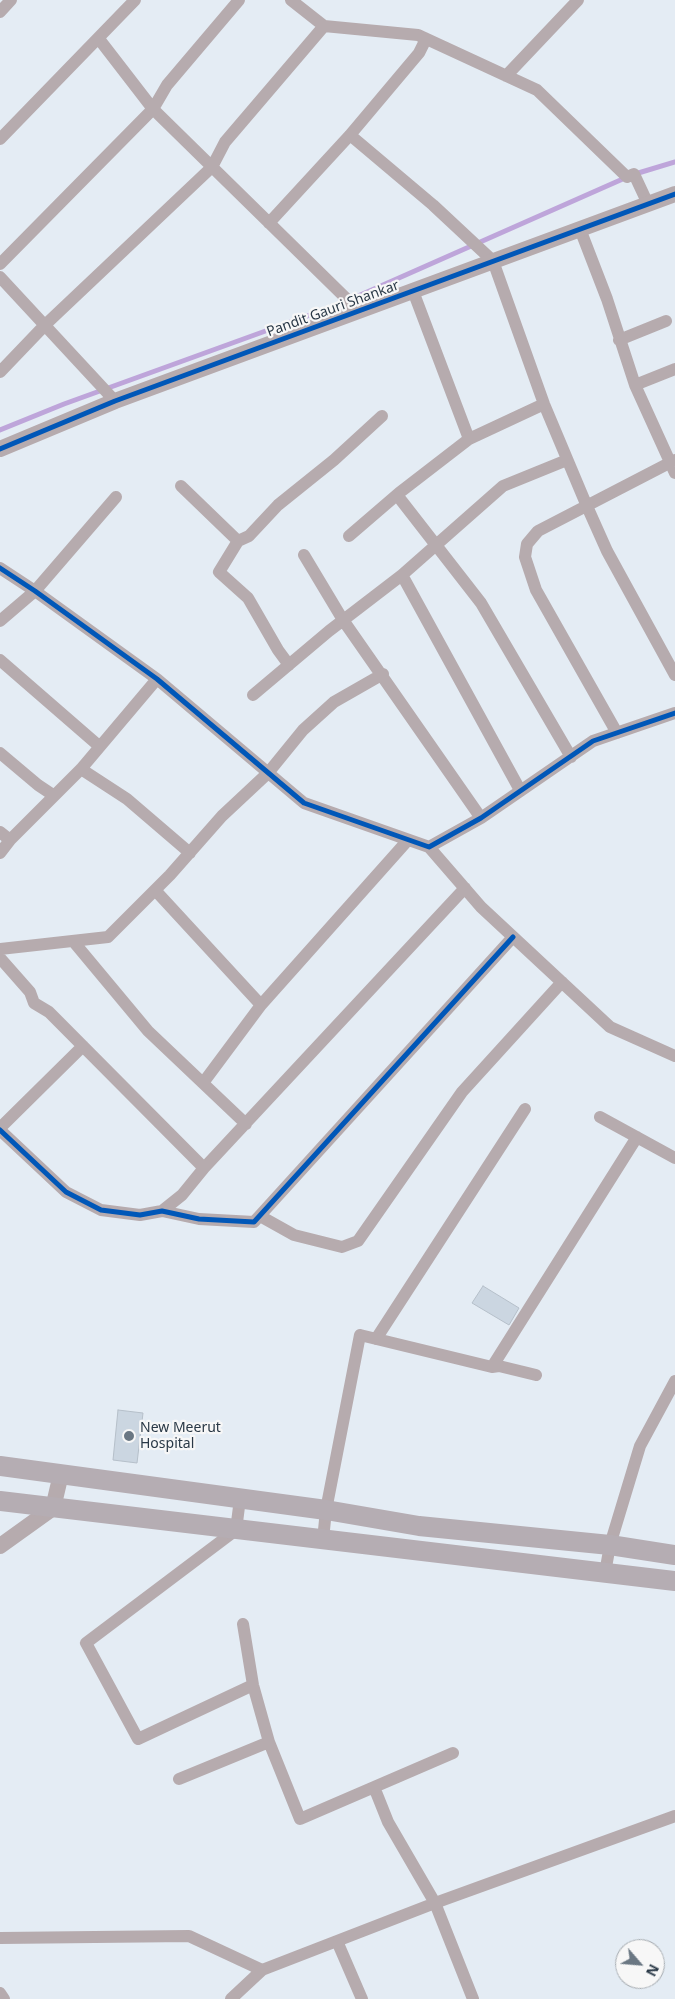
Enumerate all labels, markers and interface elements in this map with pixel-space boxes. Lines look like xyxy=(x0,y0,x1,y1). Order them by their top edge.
street label: Pandit Gauri Shankar xyxy=(265,277,401,341)
place label: New Meerut Hospital xyxy=(140,1420,221,1452)
marker: New Meerut Hospital xyxy=(122,1429,136,1443)
north arrow xyxy=(615,1939,665,1989)
text: N xyxy=(642,1961,664,1980)

